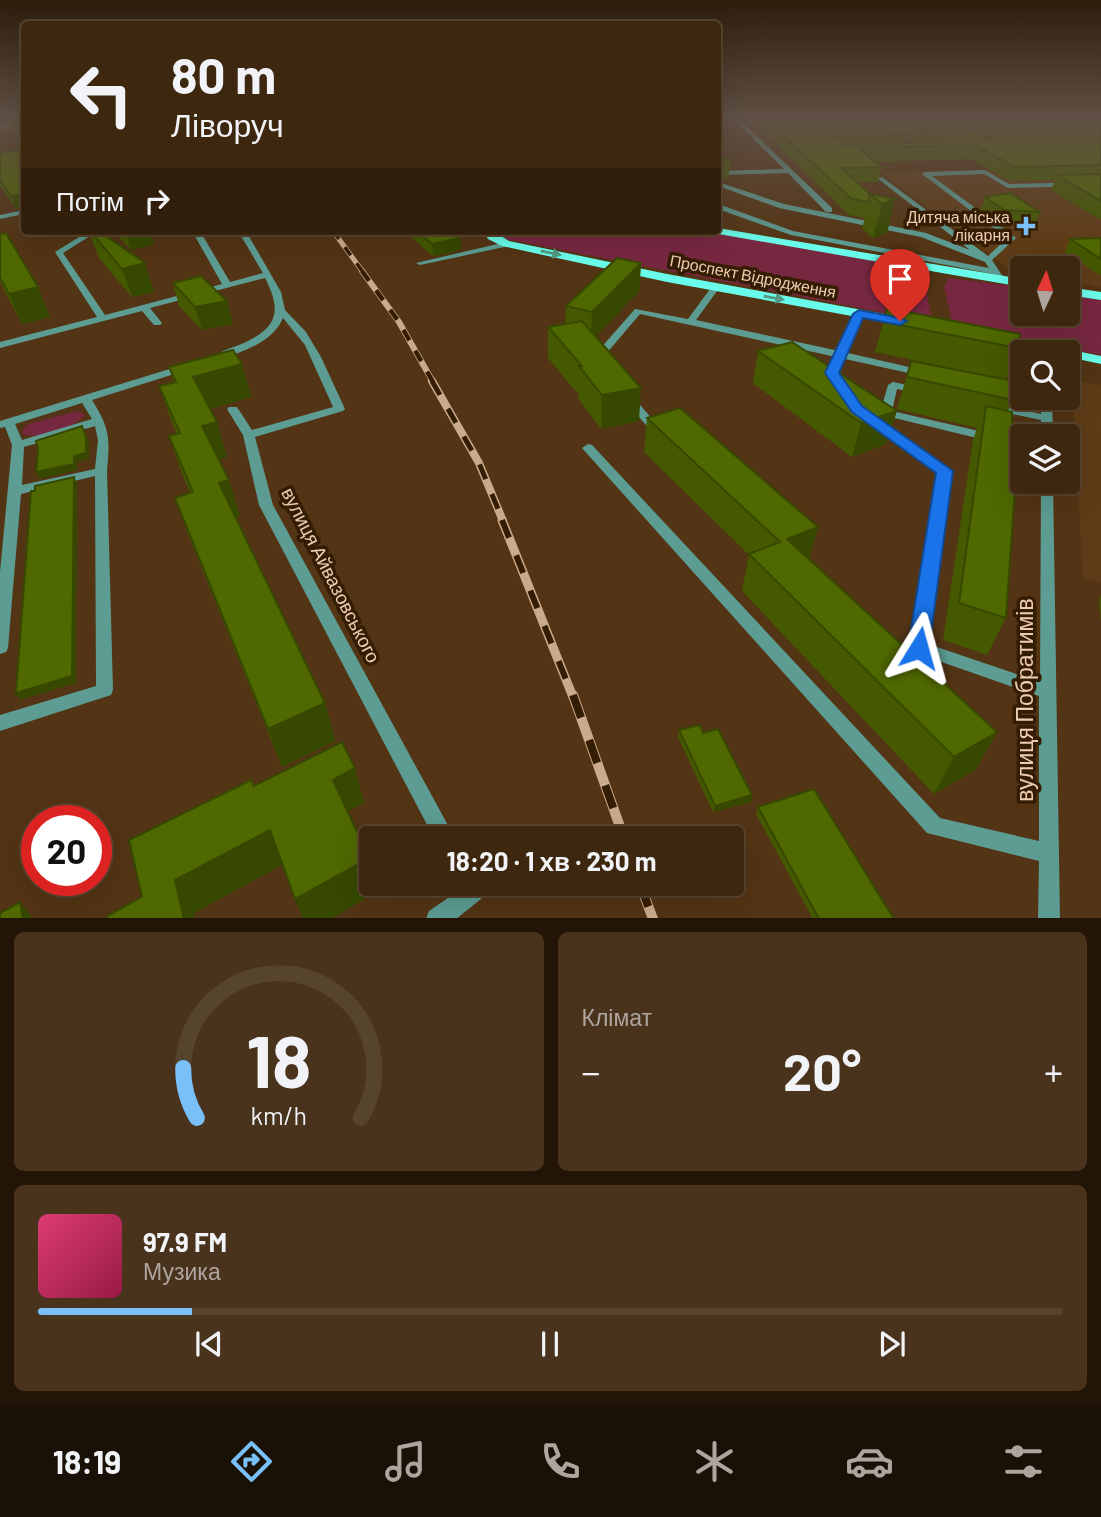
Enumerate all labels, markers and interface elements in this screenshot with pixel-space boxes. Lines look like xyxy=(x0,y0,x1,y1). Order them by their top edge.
text: 80 m xyxy=(171,45,276,104)
icon: left xyxy=(56,49,147,140)
text: Ліворуч xyxy=(171,105,284,143)
icon: right xyxy=(138,182,176,220)
text: Потім xyxy=(56,185,124,216)
place label: Дитяча міська лікарня xyxy=(907,207,1010,244)
marker: Дитяча міська лікарня xyxy=(1016,216,1036,236)
one-way arrow xyxy=(540,248,562,259)
pin xyxy=(870,249,930,321)
street label: Проспект Відродження xyxy=(668,250,838,301)
north arrow xyxy=(1010,256,1080,326)
map controls xyxy=(1010,256,1080,494)
icon: arrive xyxy=(881,260,919,298)
one-way arrow xyxy=(763,293,785,304)
button: search xyxy=(1010,340,1080,410)
button: layers xyxy=(1010,424,1080,494)
street label: вулиця Айвазовського xyxy=(277,483,386,666)
street label: вулиця Побратимів xyxy=(1010,598,1038,802)
position arrow xyxy=(882,611,956,685)
speed limit sign: 20 xyxy=(21,805,112,896)
text: 18:20 · 1 хв · 230 m xyxy=(447,845,656,876)
text: Клімат xyxy=(582,1003,652,1031)
text: 18 xyxy=(246,1015,311,1103)
text: 20° xyxy=(783,1039,861,1101)
text: − xyxy=(582,1048,601,1094)
text: + xyxy=(1044,1048,1063,1094)
text: km/h xyxy=(250,1099,307,1129)
text: 97.9 FM xyxy=(143,1226,227,1257)
text: Музика xyxy=(143,1257,221,1285)
icon: previous xyxy=(190,1325,228,1363)
icon: pause xyxy=(531,1325,569,1363)
icon: next xyxy=(873,1325,911,1363)
icon: directions xyxy=(227,1437,276,1486)
icon: music xyxy=(381,1437,430,1486)
icon: phone xyxy=(536,1437,585,1486)
icon: climate xyxy=(690,1437,739,1486)
icon: car xyxy=(845,1437,894,1486)
icon: filters xyxy=(999,1437,1048,1486)
text: 18:19 xyxy=(53,1442,121,1480)

